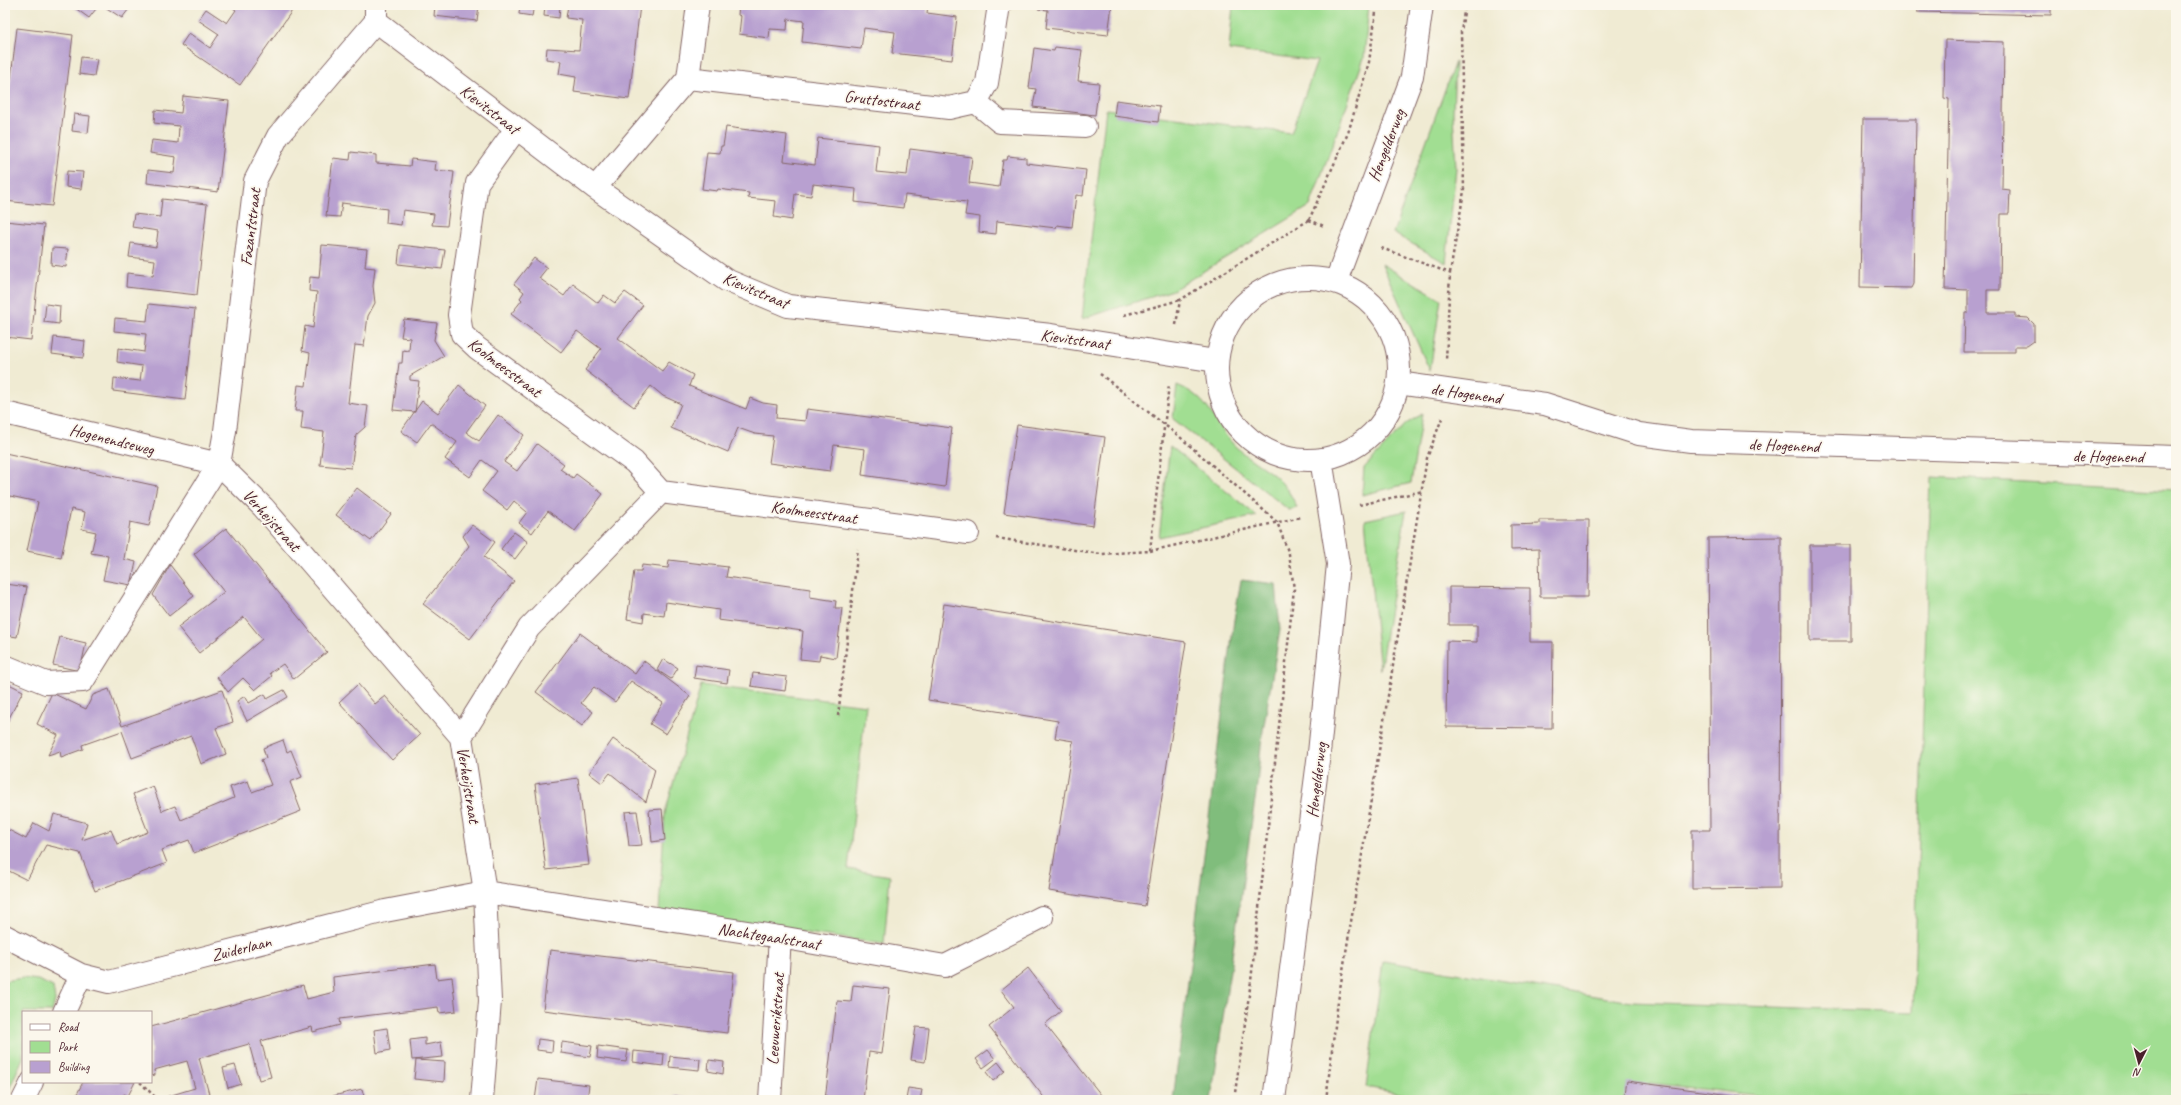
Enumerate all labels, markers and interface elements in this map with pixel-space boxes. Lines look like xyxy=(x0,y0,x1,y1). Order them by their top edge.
street label: Kievitstraat xyxy=(456,80,525,140)
street label: Gruttostraat xyxy=(843,85,923,116)
street label: Hengelderweg xyxy=(1363,105,1410,184)
street label: Fazantstraat xyxy=(235,185,266,267)
street label: Kievitstraat xyxy=(720,267,794,315)
street label: Kievitstraat xyxy=(1039,324,1113,355)
street label: Koolmeesstraat xyxy=(464,333,548,403)
street label: de Hogenend xyxy=(1429,378,1506,409)
street label: Hogenendseweg xyxy=(67,419,157,460)
street label: de Hogenend xyxy=(1748,434,1823,457)
street label: de Hogenend xyxy=(2072,445,2147,468)
street label: Verheijstraat xyxy=(238,485,307,558)
street label: Koolmeesstraat xyxy=(770,496,861,529)
street label: Hengelderweg xyxy=(1301,740,1332,819)
street label: Verheijstraat xyxy=(452,746,485,827)
street label: Nachtegaalstraat xyxy=(717,918,824,955)
street label: Zuiderlaan xyxy=(209,931,275,966)
street label: Leeuwerikstraat xyxy=(762,970,789,1066)
legend xyxy=(22,1011,152,1083)
text: Road xyxy=(58,1019,80,1035)
text: Park xyxy=(58,1039,79,1055)
north arrow xyxy=(2119,1043,2159,1083)
text: Building xyxy=(58,1059,90,1075)
text: N xyxy=(2132,1065,2142,1080)

